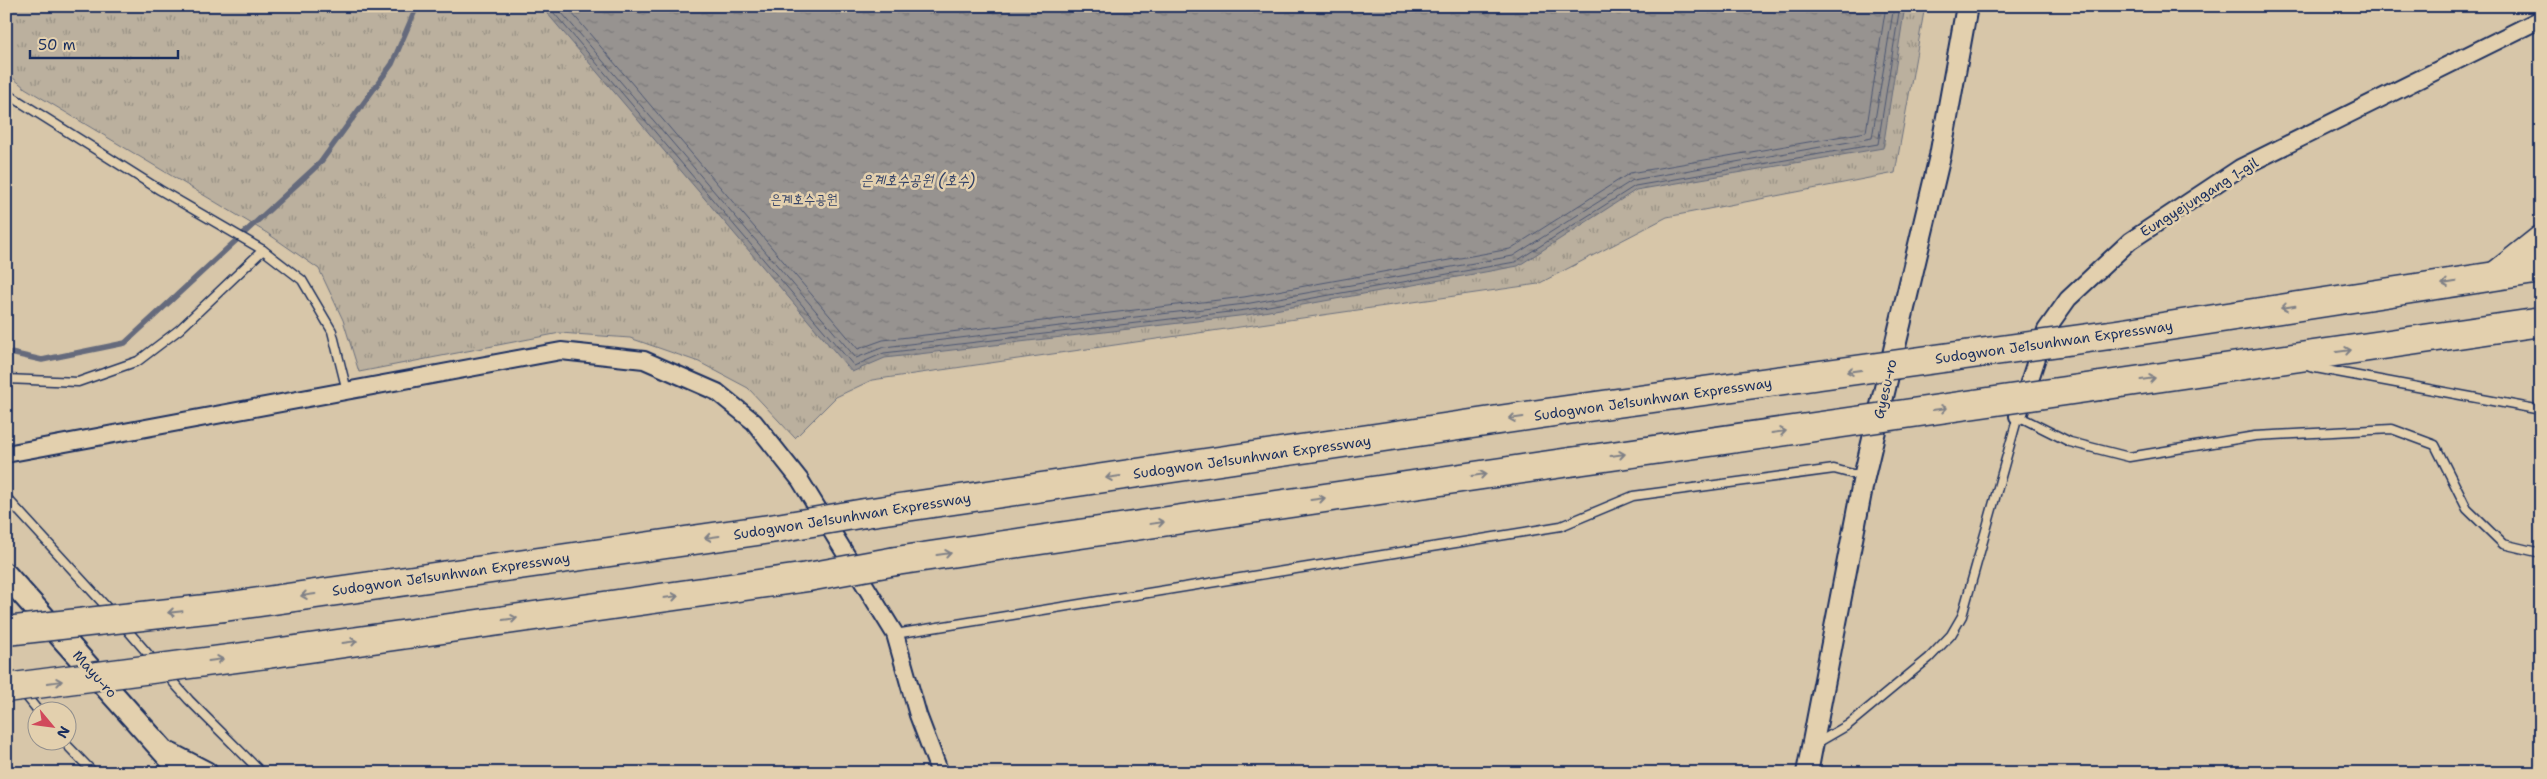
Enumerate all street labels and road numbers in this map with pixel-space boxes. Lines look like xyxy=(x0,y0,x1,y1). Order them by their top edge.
street label: Eungyejungang 1-gil xyxy=(2137,153,2262,241)
street label: Sudogwon Je1sunhwan Expressway xyxy=(1934,316,2174,368)
street label: Gyesu-ro xyxy=(1869,357,1901,421)
street label: Sudogwon Je1sunhwan Expressway xyxy=(1533,373,1773,425)
street label: Sudogwon Je1sunhwan Expressway xyxy=(1132,431,1372,483)
street label: Sudogwon Je1sunhwan Expressway xyxy=(732,488,972,544)
street label: Sudogwon Je1sunhwan Expressway xyxy=(331,548,571,600)
street label: Mayu-ro xyxy=(69,646,121,702)

